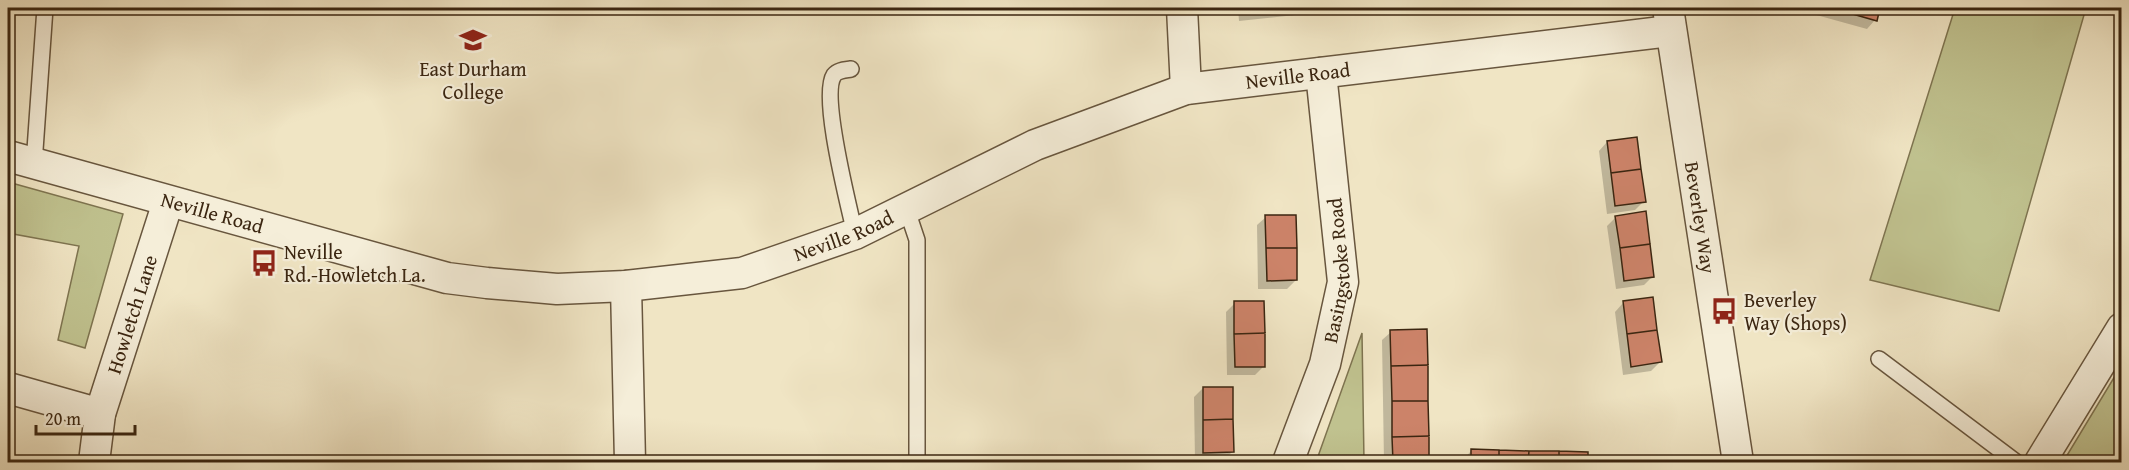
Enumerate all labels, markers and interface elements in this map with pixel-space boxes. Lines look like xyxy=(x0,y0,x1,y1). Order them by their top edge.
school or university icon: East Durham College xyxy=(458,25,488,55)
place label: East Durham College xyxy=(419,54,527,106)
street label: Neville Road xyxy=(1244,54,1352,96)
street label: Beverley Way xyxy=(1678,159,1724,275)
street label: Neville Road xyxy=(158,184,267,240)
street label: Basingstoke Road xyxy=(1315,196,1357,345)
street label: Neville Road xyxy=(790,202,898,268)
place label: Neville Rd.-Howletch La. xyxy=(284,237,426,289)
bus stop icon: Neville Rd.-Howletch La. xyxy=(249,248,279,278)
street label: Howletch Lane xyxy=(99,251,164,377)
place label: Beverley Way (Shops) xyxy=(1744,285,1847,337)
bus stop icon: Beverley Way (Shops) xyxy=(1709,296,1739,326)
scale bar xyxy=(36,398,135,436)
text: 20 m xyxy=(45,405,81,432)

